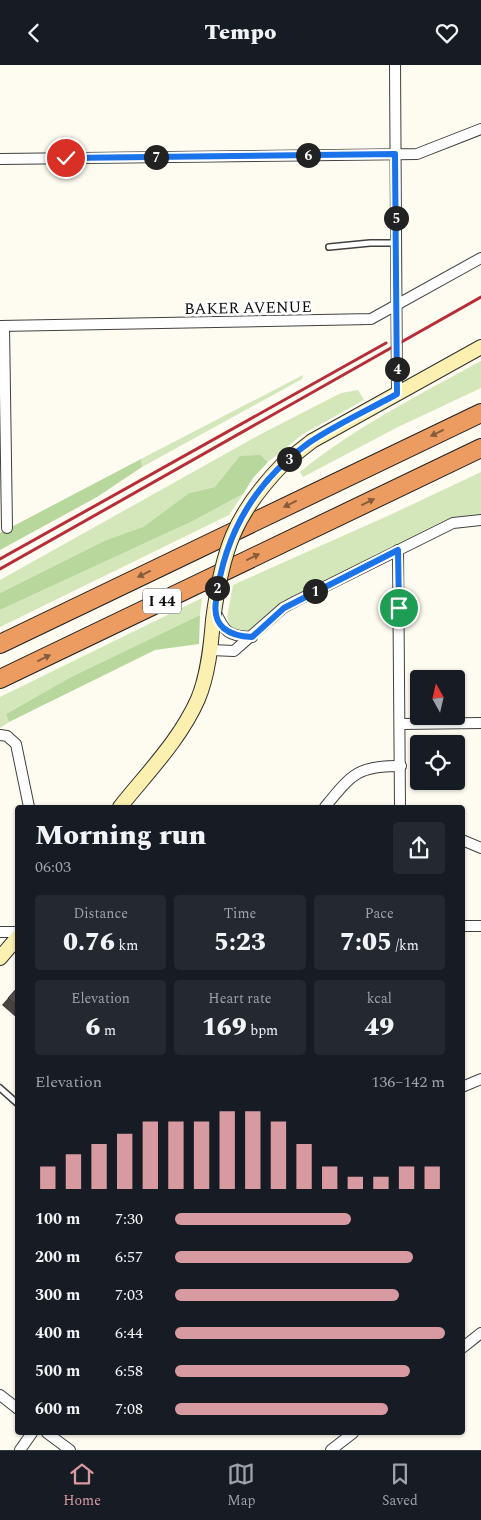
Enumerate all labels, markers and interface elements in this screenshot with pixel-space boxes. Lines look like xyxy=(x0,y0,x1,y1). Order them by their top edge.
text: Tempo xyxy=(205,16,276,49)
icon: back xyxy=(20,19,48,47)
icon: heart xyxy=(433,19,461,47)
pin xyxy=(45,137,87,179)
pin: 6 xyxy=(296,143,320,167)
icon: check xyxy=(52,144,80,172)
pin: 7 xyxy=(144,145,168,169)
text: 6 xyxy=(305,145,312,166)
text: 7 xyxy=(153,147,160,168)
pin: 5 xyxy=(384,205,408,231)
text: 5 xyxy=(393,208,400,229)
street label: BAKER AVENUE xyxy=(184,295,312,321)
pin: 4 xyxy=(384,357,410,381)
text: 4 xyxy=(394,359,401,380)
one-way arrow xyxy=(430,430,444,438)
pin: 3 xyxy=(276,447,302,471)
text: 3 xyxy=(286,449,293,470)
one-way arrow xyxy=(361,497,376,506)
one-way arrow xyxy=(283,500,297,508)
one-way arrow xyxy=(246,553,260,561)
one-way arrow xyxy=(137,571,151,579)
pin: 2 xyxy=(204,575,230,601)
text: 2 xyxy=(214,578,221,599)
pin: 1 xyxy=(302,579,328,603)
text: 1 xyxy=(312,581,319,602)
pin xyxy=(378,587,420,629)
road number: I 44 xyxy=(143,589,181,613)
icon: arrive xyxy=(385,594,413,622)
one-way arrow xyxy=(37,654,51,662)
north arrow xyxy=(410,670,465,725)
map controls xyxy=(410,670,465,790)
button: locate xyxy=(410,735,465,790)
text: Morning run xyxy=(35,814,206,857)
button: share xyxy=(393,822,445,874)
text: 06:03 xyxy=(35,855,71,879)
text: Distance xyxy=(73,903,128,924)
text: Time xyxy=(224,903,256,924)
text: Pace xyxy=(365,903,394,924)
text: 0.76 xyxy=(63,924,115,962)
text: 5:23 xyxy=(214,924,266,962)
text: 7:05 xyxy=(340,924,392,962)
text: km xyxy=(115,935,138,956)
text: /km xyxy=(392,935,419,956)
text: Elevation xyxy=(71,988,130,1009)
text: Heart rate xyxy=(208,988,272,1009)
text: kcal xyxy=(367,988,392,1009)
text: 6 xyxy=(85,1009,100,1047)
text: 169 xyxy=(202,1009,247,1047)
text: 49 xyxy=(364,1009,394,1047)
text: m xyxy=(100,1020,116,1041)
text: bpm xyxy=(247,1020,278,1041)
text: Elevation xyxy=(35,1070,102,1094)
text: 136–142 m xyxy=(371,1070,445,1094)
text: 100 m xyxy=(35,1207,80,1231)
text: 7:30 xyxy=(115,1207,143,1231)
text: 200 m xyxy=(35,1245,80,1269)
text: 6:57 xyxy=(115,1245,143,1269)
text: 300 m xyxy=(35,1283,80,1307)
text: 7:03 xyxy=(115,1283,143,1307)
text: 400 m xyxy=(35,1321,80,1345)
text: 6:44 xyxy=(115,1321,143,1345)
text: 500 m xyxy=(35,1359,80,1383)
text: 6:58 xyxy=(115,1359,143,1383)
text: 600 m xyxy=(35,1397,80,1421)
text: 7:08 xyxy=(115,1397,143,1421)
tab: Home xyxy=(63,1460,101,1511)
tab: Map xyxy=(227,1460,256,1511)
tab: Saved xyxy=(382,1460,418,1511)

